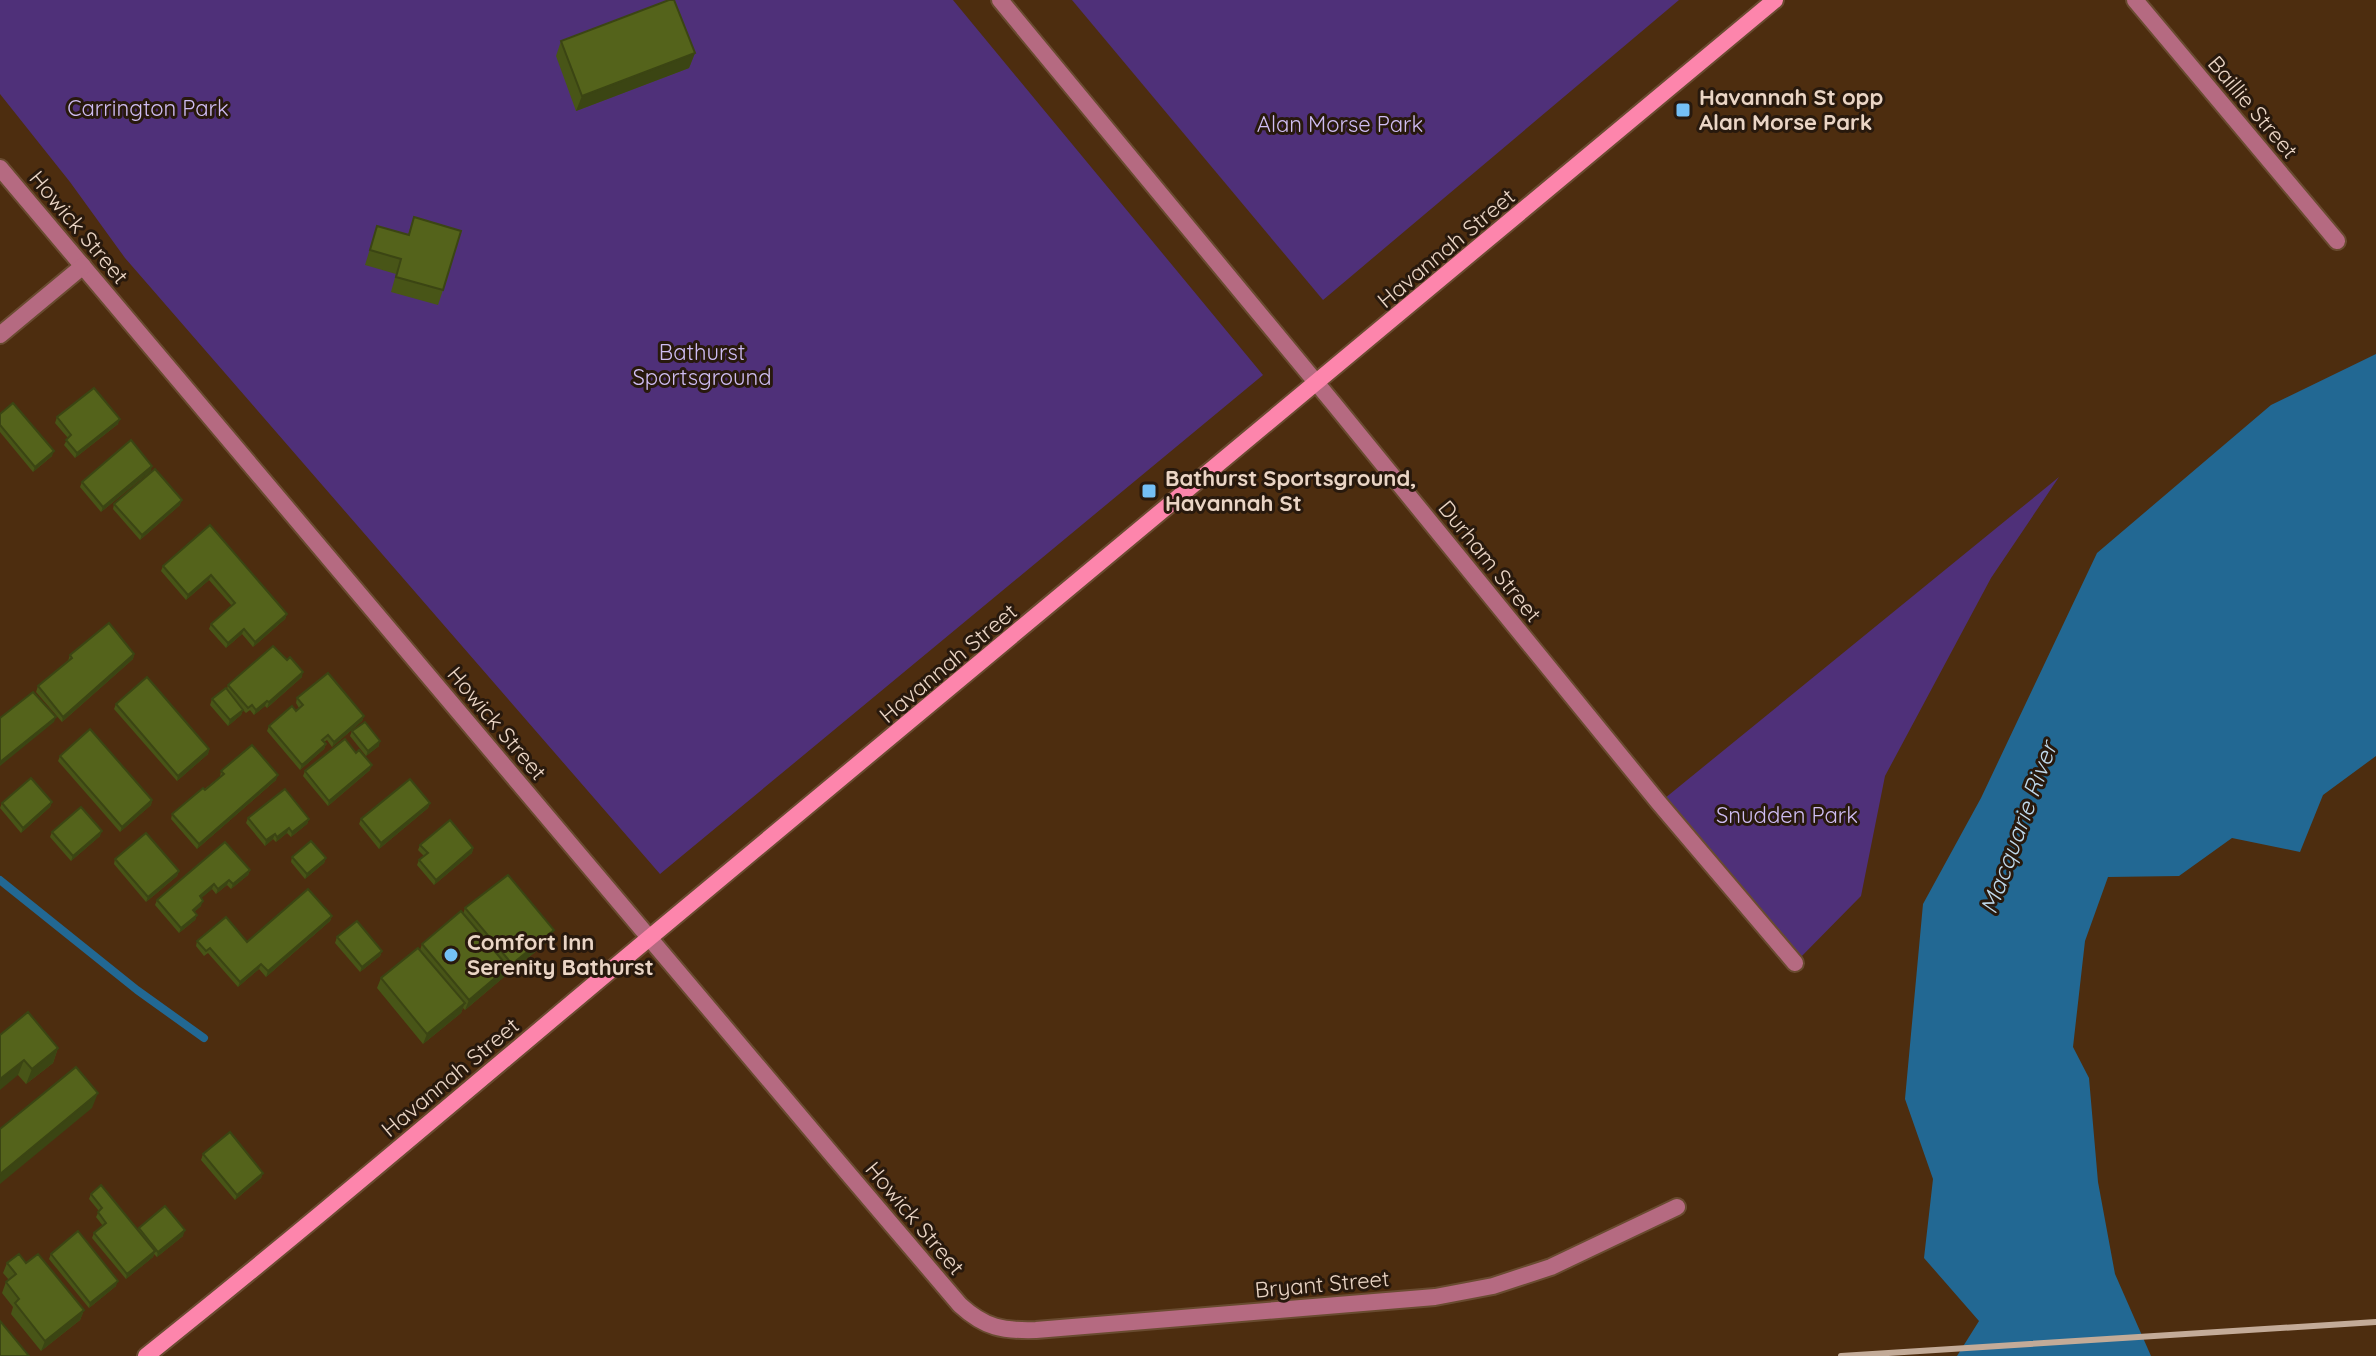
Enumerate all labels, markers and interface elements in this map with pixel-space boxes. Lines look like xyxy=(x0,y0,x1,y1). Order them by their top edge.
street label: Baillie Street xyxy=(2202,50,2304,164)
place label: Havannah St opp Alan Morse Park xyxy=(1699,83,1883,136)
park label: Carrington Park xyxy=(67,94,229,122)
marker: Havannah St opp Alan Morse Park xyxy=(1674,101,1692,119)
park label: Alan Morse Park xyxy=(1257,110,1423,138)
street label: Howick Street xyxy=(23,164,135,290)
street label: Havannah Street xyxy=(1371,182,1521,314)
park label: Bathurst Sportsground xyxy=(632,338,772,391)
place label: Bathurst Sportsground, Havannah St xyxy=(1165,464,1416,517)
marker: Bathurst Sportsground, Havannah St xyxy=(1140,482,1158,500)
street label: Durham Street xyxy=(1432,494,1548,628)
street label: Havannah Street xyxy=(873,597,1023,729)
street label: Howick Street xyxy=(441,660,553,786)
water label: Macquarie River xyxy=(1973,735,2064,918)
park label: Snudden Park xyxy=(1716,801,1858,829)
place label: Comfort Inn Serenity Bathurst xyxy=(467,928,654,981)
marker: Comfort Inn Serenity Bathurst xyxy=(442,946,460,964)
street label: Havannah Street xyxy=(375,1011,525,1143)
street label: Howick Street xyxy=(859,1155,971,1281)
street label: Bryant Street xyxy=(1254,1264,1390,1304)

